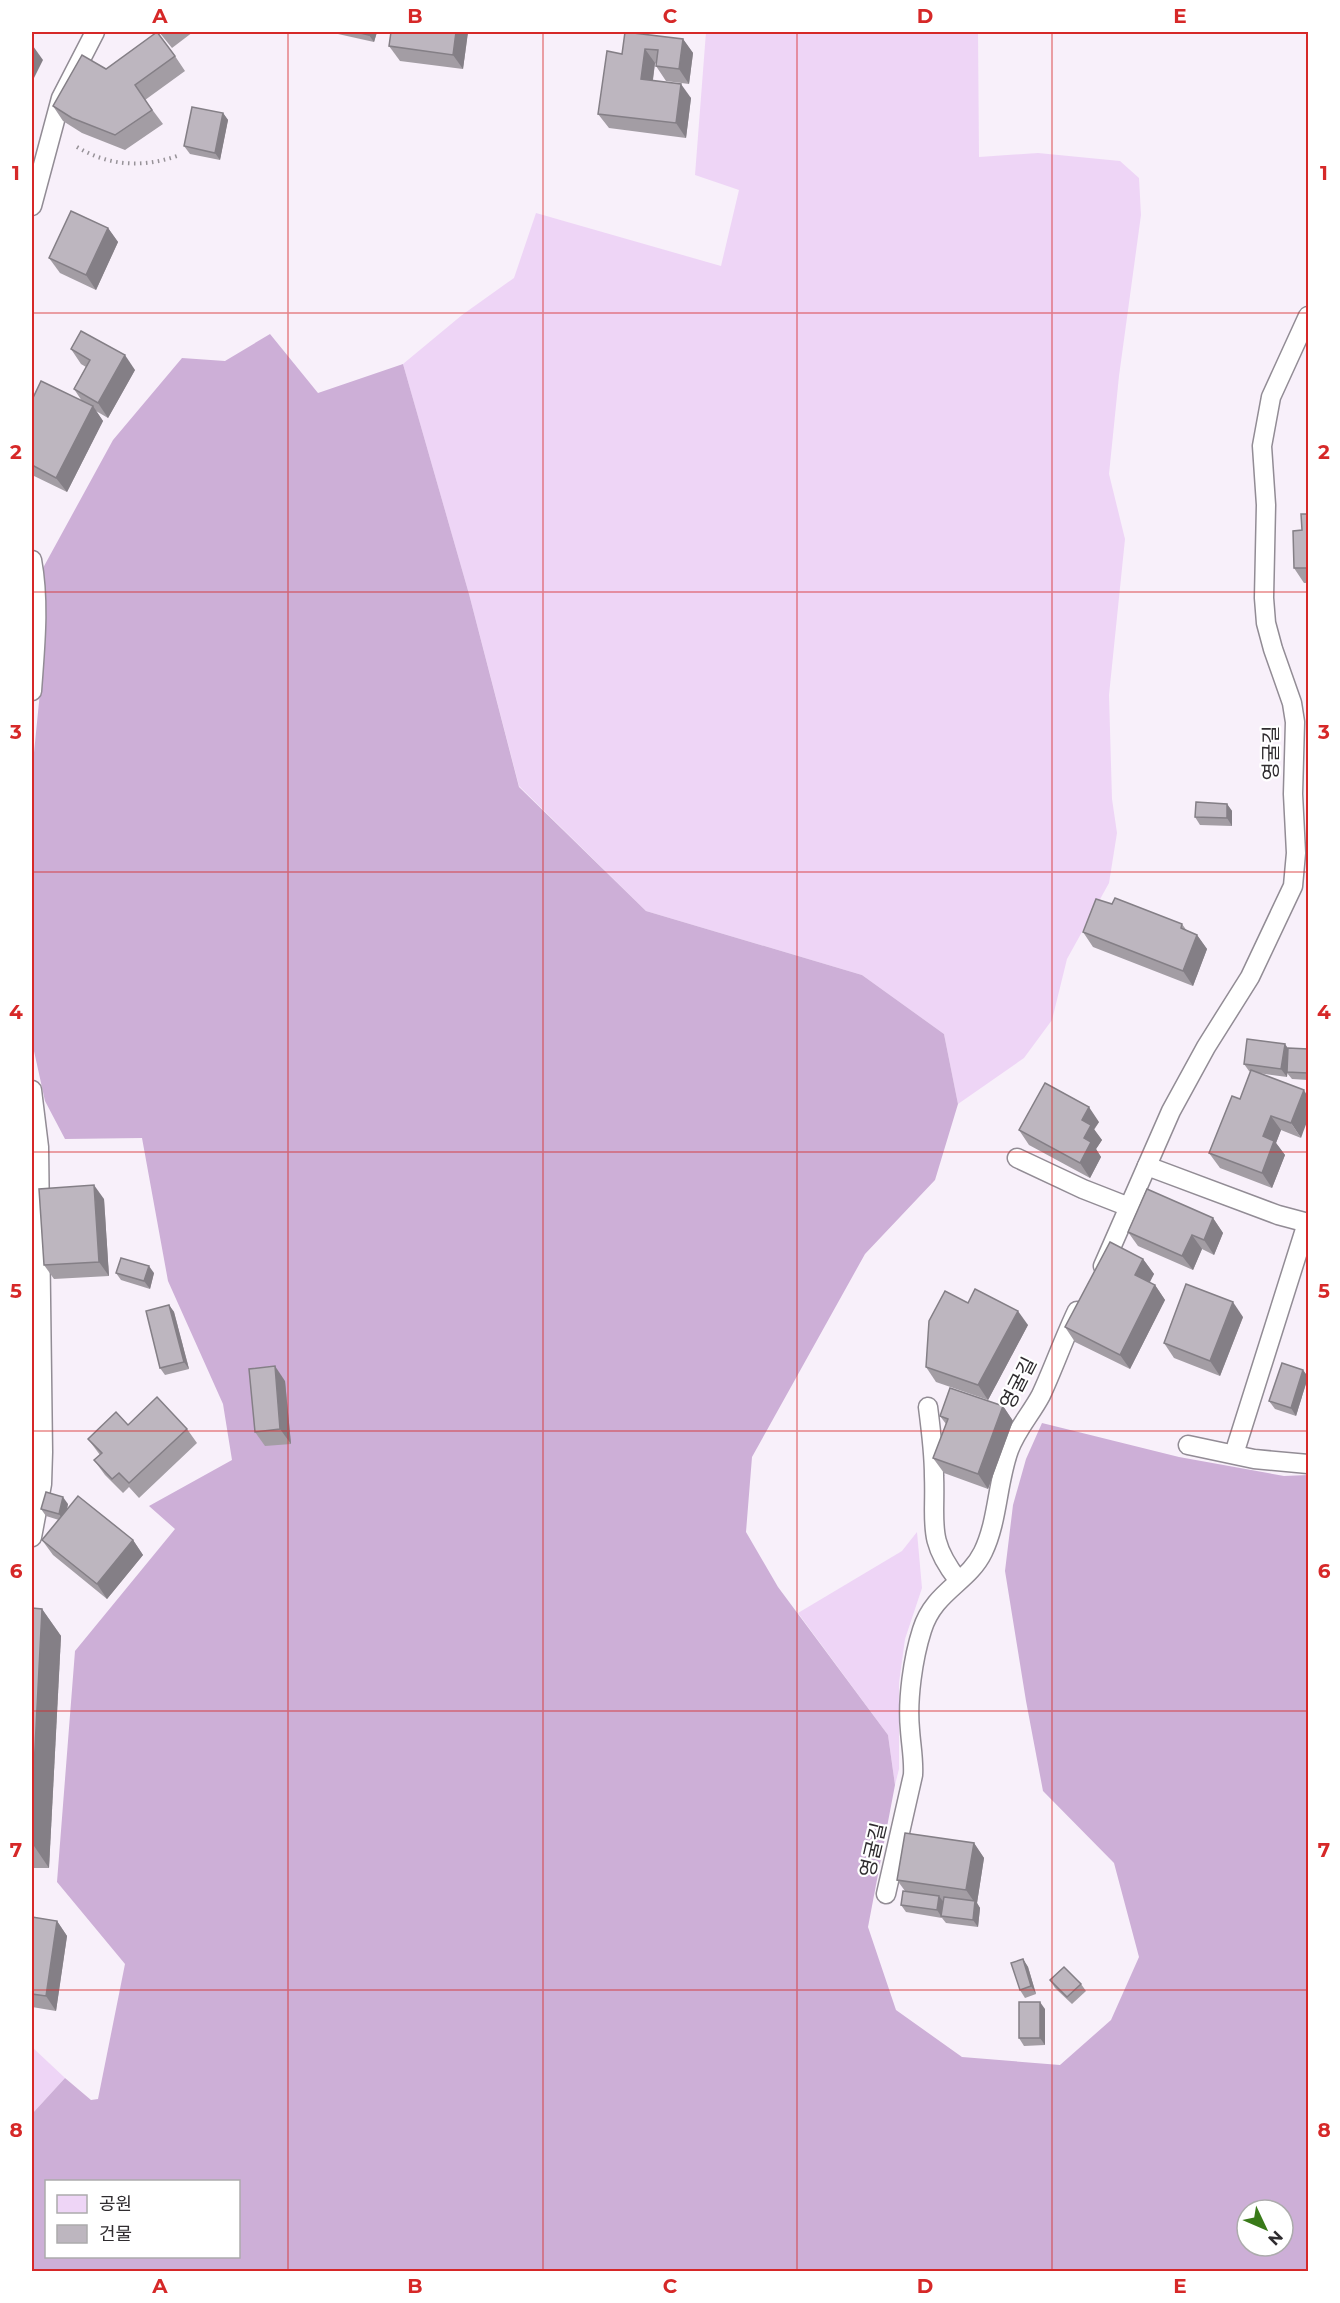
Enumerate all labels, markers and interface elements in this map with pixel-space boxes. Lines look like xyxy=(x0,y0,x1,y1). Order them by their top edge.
text: A xyxy=(151,4,168,28)
text: B xyxy=(407,4,423,28)
text: C xyxy=(663,4,678,28)
text: D xyxy=(917,4,933,28)
text: E xyxy=(1173,4,1187,28)
text: 1 xyxy=(12,161,20,185)
text: 1 xyxy=(1320,161,1328,185)
text: 2 xyxy=(10,440,22,464)
text: 2 xyxy=(1318,440,1330,464)
text: 3 xyxy=(9,720,22,744)
text: 3 xyxy=(1317,720,1330,744)
street label: 영굴길 xyxy=(1259,725,1283,781)
text: 4 xyxy=(9,1000,23,1024)
text: 4 xyxy=(1317,1000,1331,1024)
text: 5 xyxy=(10,1279,22,1303)
text: 5 xyxy=(1318,1279,1330,1303)
street label: 영굴길 xyxy=(995,1353,1041,1413)
text: 6 xyxy=(10,1559,23,1583)
text: 6 xyxy=(1318,1559,1331,1583)
street label: 영굴길 xyxy=(855,1820,891,1880)
text: 7 xyxy=(10,1838,22,1862)
text: 7 xyxy=(1318,1838,1330,1862)
text: 8 xyxy=(9,2118,23,2142)
text: 8 xyxy=(1317,2118,1331,2142)
legend xyxy=(45,2180,240,2258)
text: 공원 xyxy=(99,2193,132,2215)
north arrow xyxy=(1235,2198,1295,2258)
text: 건물 xyxy=(99,2223,132,2245)
text: N xyxy=(1264,2227,1287,2249)
text: A xyxy=(151,2274,168,2298)
text: B xyxy=(407,2274,423,2298)
text: C xyxy=(663,2274,678,2298)
text: D xyxy=(917,2274,933,2298)
text: E xyxy=(1173,2274,1187,2298)

